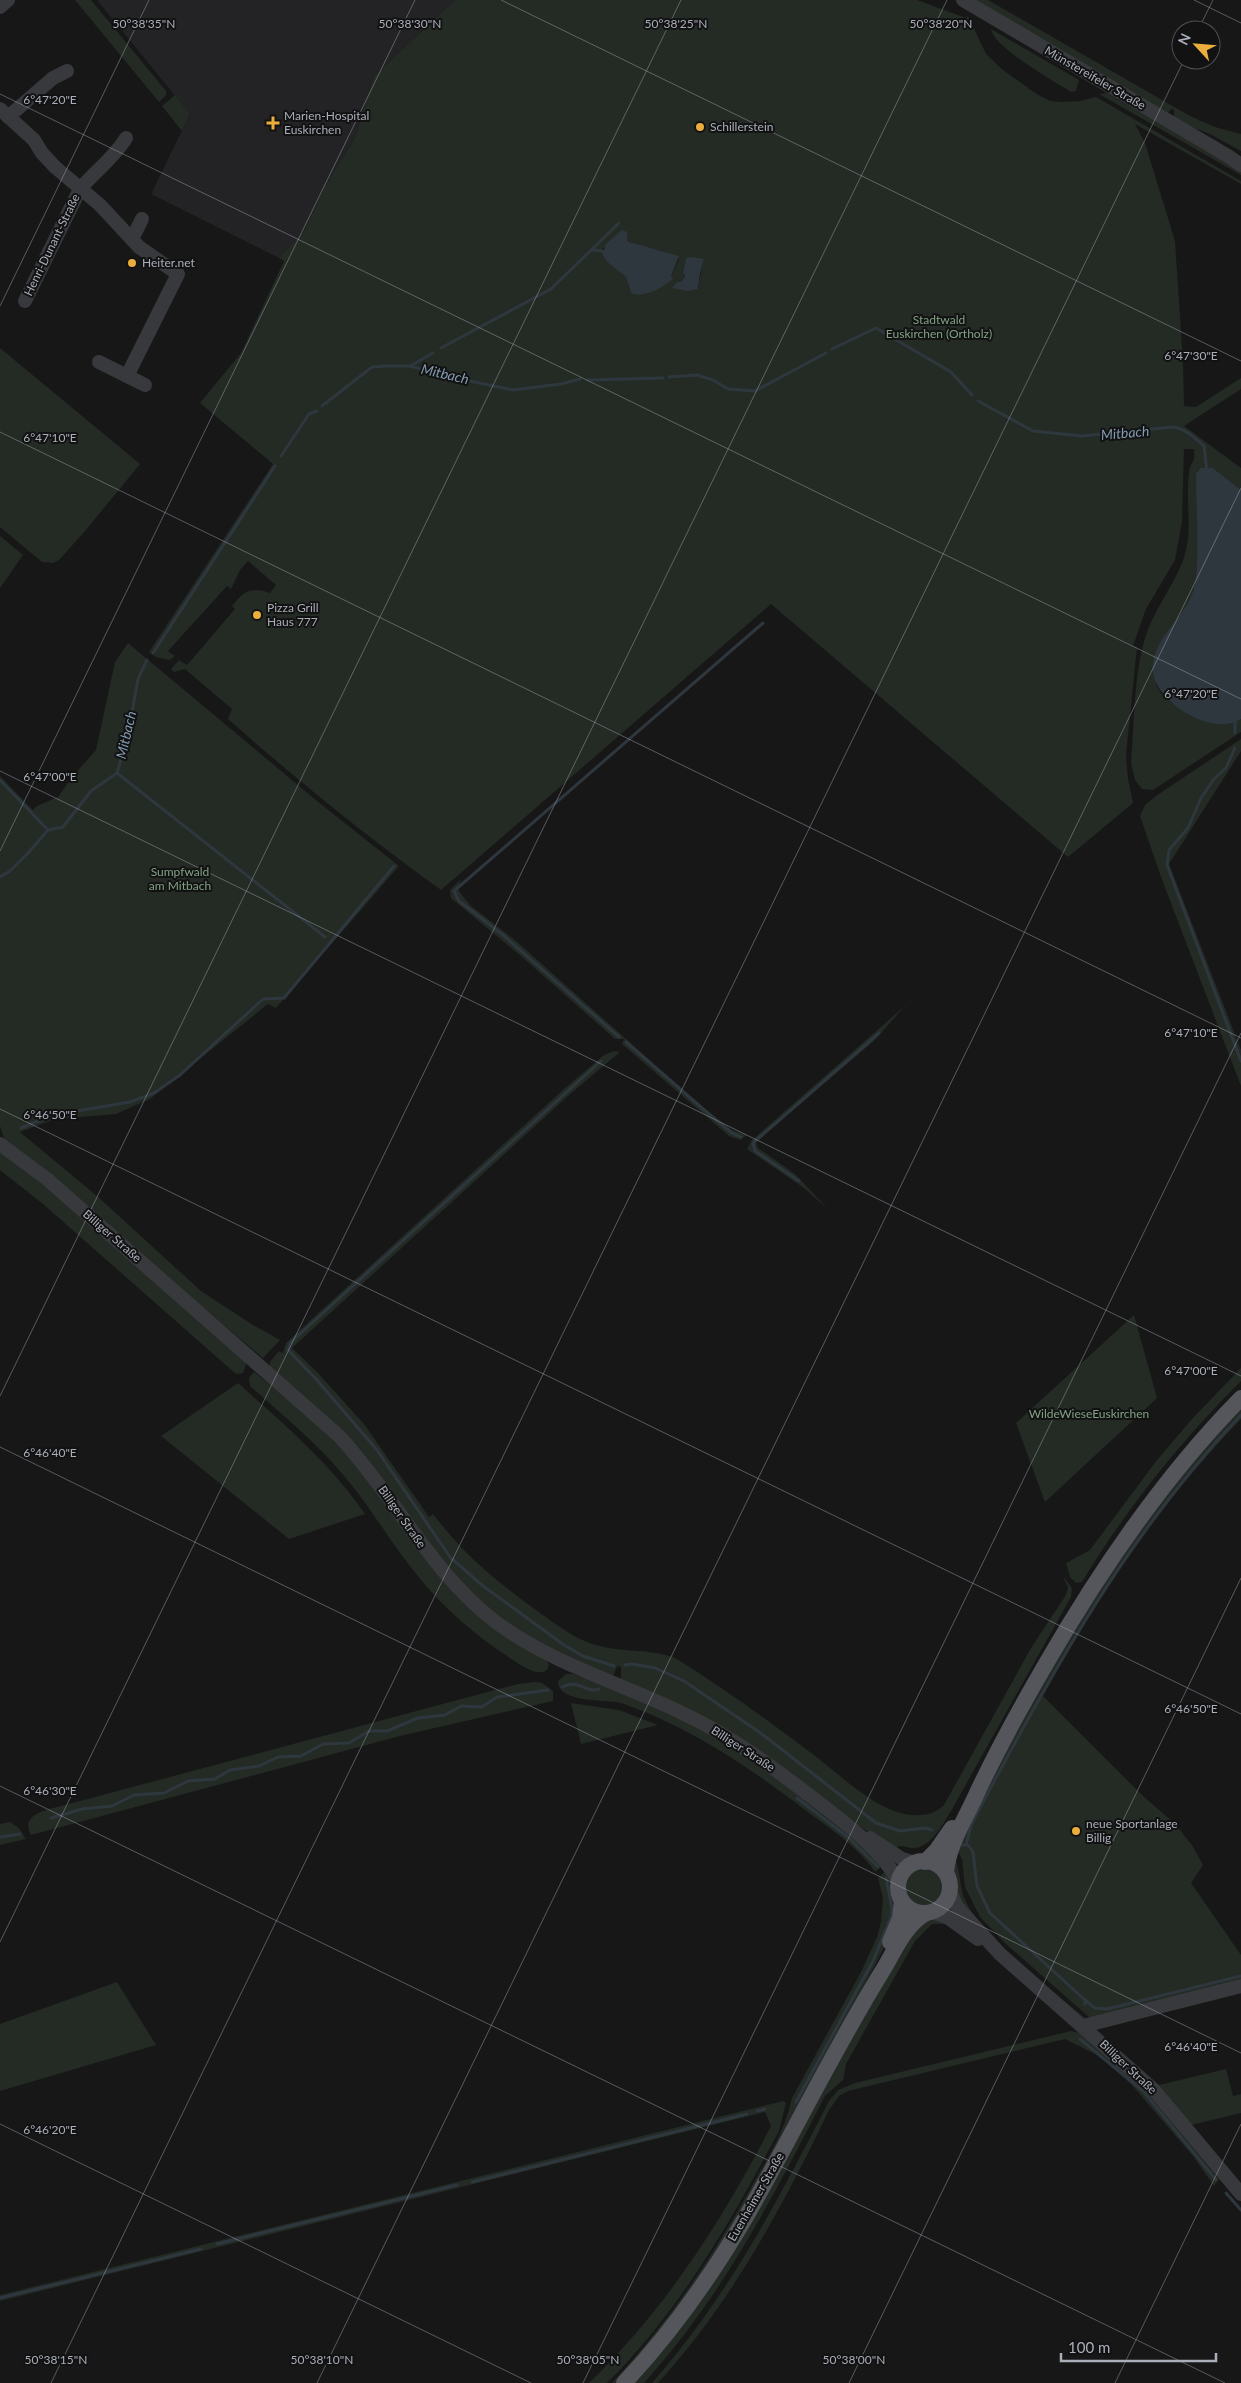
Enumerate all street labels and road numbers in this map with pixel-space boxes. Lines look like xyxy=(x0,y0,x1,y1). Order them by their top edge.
street label: Münstereifeler Straße xyxy=(1042,42,1149,113)
street label: Henri-Dunant-Straße xyxy=(20,191,83,298)
street label: Billiger Straße xyxy=(80,1206,145,1265)
street label: Billiger Straße xyxy=(375,1483,429,1551)
street label: Billiger Straße xyxy=(709,1722,778,1775)
street label: Billiger Straße xyxy=(1097,2036,1160,2097)
street label: Euenheimer Straße xyxy=(724,2150,787,2244)

